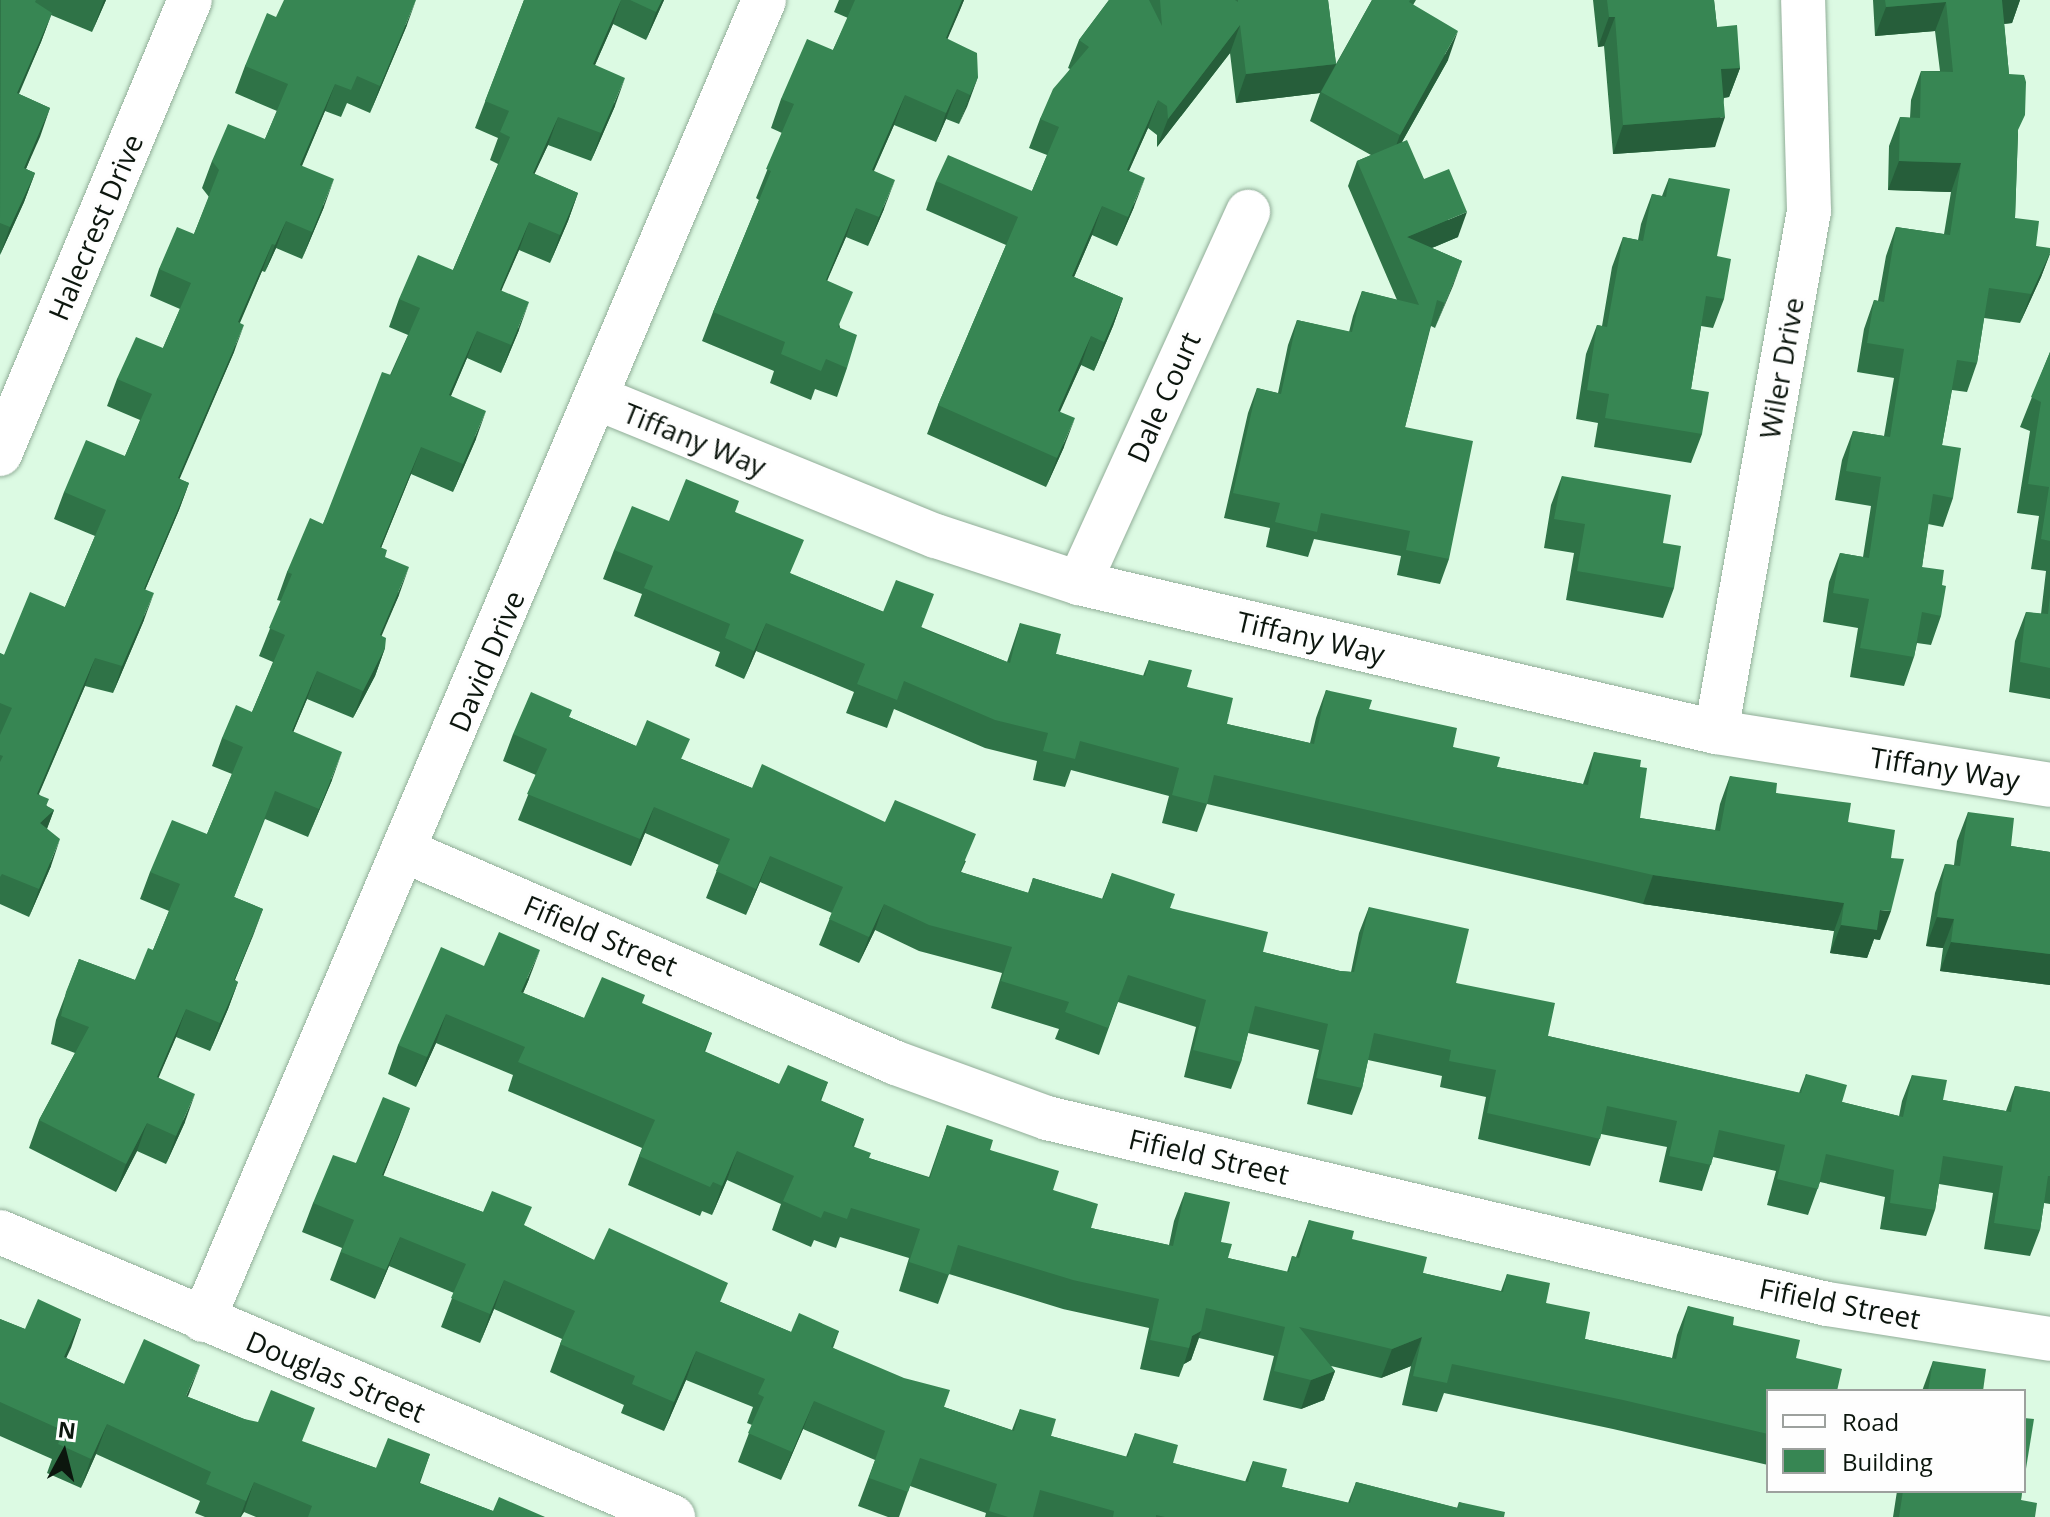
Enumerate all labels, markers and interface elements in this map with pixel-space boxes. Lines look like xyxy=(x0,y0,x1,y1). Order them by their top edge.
street label: Halecrest Drive xyxy=(41,129,149,325)
street label: Wiler Drive xyxy=(1752,295,1810,441)
street label: Dale Court xyxy=(1119,327,1207,467)
street label: Tiffany Way xyxy=(619,395,771,483)
street label: David Drive xyxy=(441,585,531,737)
street label: Tiffany Way xyxy=(1234,604,1388,670)
street label: Tiffany Way xyxy=(1868,740,2022,796)
street label: Fifield Street xyxy=(519,888,683,982)
street label: Fifield Street xyxy=(1126,1121,1292,1191)
street label: Fifield Street xyxy=(1757,1271,1923,1335)
street label: Douglas Street xyxy=(242,1323,430,1429)
legend xyxy=(1766,1389,2026,1493)
text: Road xyxy=(1842,1405,1899,1438)
north arrow xyxy=(24,1413,104,1493)
text: N xyxy=(56,1413,78,1445)
text: Building xyxy=(1842,1445,1933,1478)

